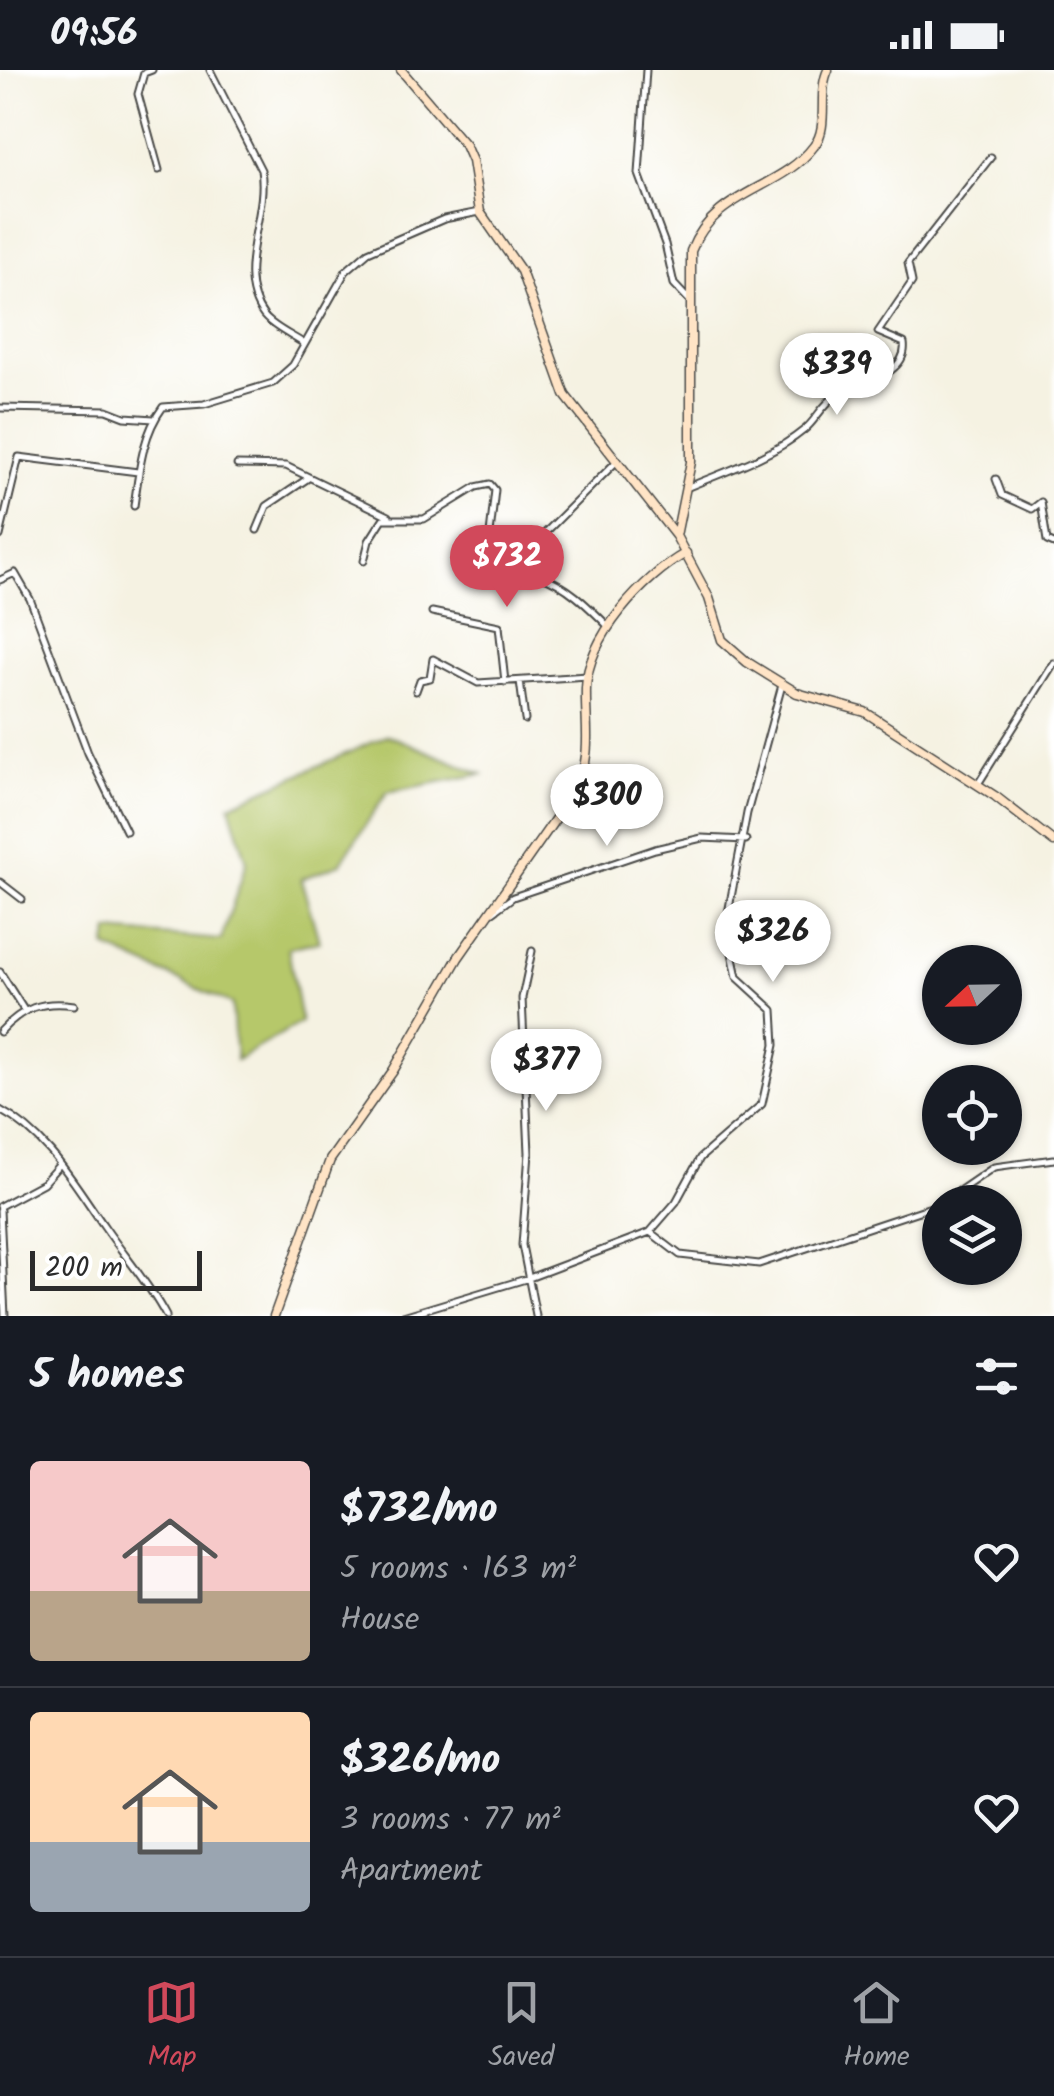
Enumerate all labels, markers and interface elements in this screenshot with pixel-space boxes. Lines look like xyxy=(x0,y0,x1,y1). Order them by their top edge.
text: 09:56 xyxy=(50,5,138,65)
pin: $339 xyxy=(778,333,896,418)
text: $339 xyxy=(802,340,872,391)
pin: $732 xyxy=(448,525,566,610)
text: $732 xyxy=(472,532,542,583)
pin: $300 xyxy=(548,764,666,849)
text: $300 xyxy=(572,771,642,822)
pin: $326 xyxy=(714,900,832,985)
text: $326 xyxy=(737,907,809,958)
north arrow xyxy=(922,945,1022,1045)
map controls xyxy=(922,945,1022,1285)
pin: $377 xyxy=(487,1029,605,1114)
text: $377 xyxy=(513,1036,579,1087)
button: locate xyxy=(922,1065,1022,1165)
button: layers xyxy=(922,1185,1022,1285)
scale bar xyxy=(30,1246,202,1290)
text: 200 m xyxy=(45,1246,123,1291)
text: 5 homes xyxy=(30,1343,185,1410)
icon: filters xyxy=(969,1349,1024,1404)
text: $732/mo xyxy=(340,1477,498,1544)
icon: home xyxy=(110,1501,230,1621)
icon: heart xyxy=(969,1534,1024,1589)
text: 5 rooms · 163 m² xyxy=(340,1544,576,1595)
text: House xyxy=(340,1595,419,1646)
text: $326/mo xyxy=(340,1728,500,1795)
icon: home xyxy=(110,1752,230,1872)
icon: heart xyxy=(969,1785,1024,1840)
text: 3 rooms · 77 m² xyxy=(340,1795,561,1846)
text: Apartment xyxy=(340,1846,482,1897)
tab: Map xyxy=(144,1975,199,2080)
tab: Saved xyxy=(488,1975,555,2080)
tab: Home xyxy=(843,1975,910,2080)

